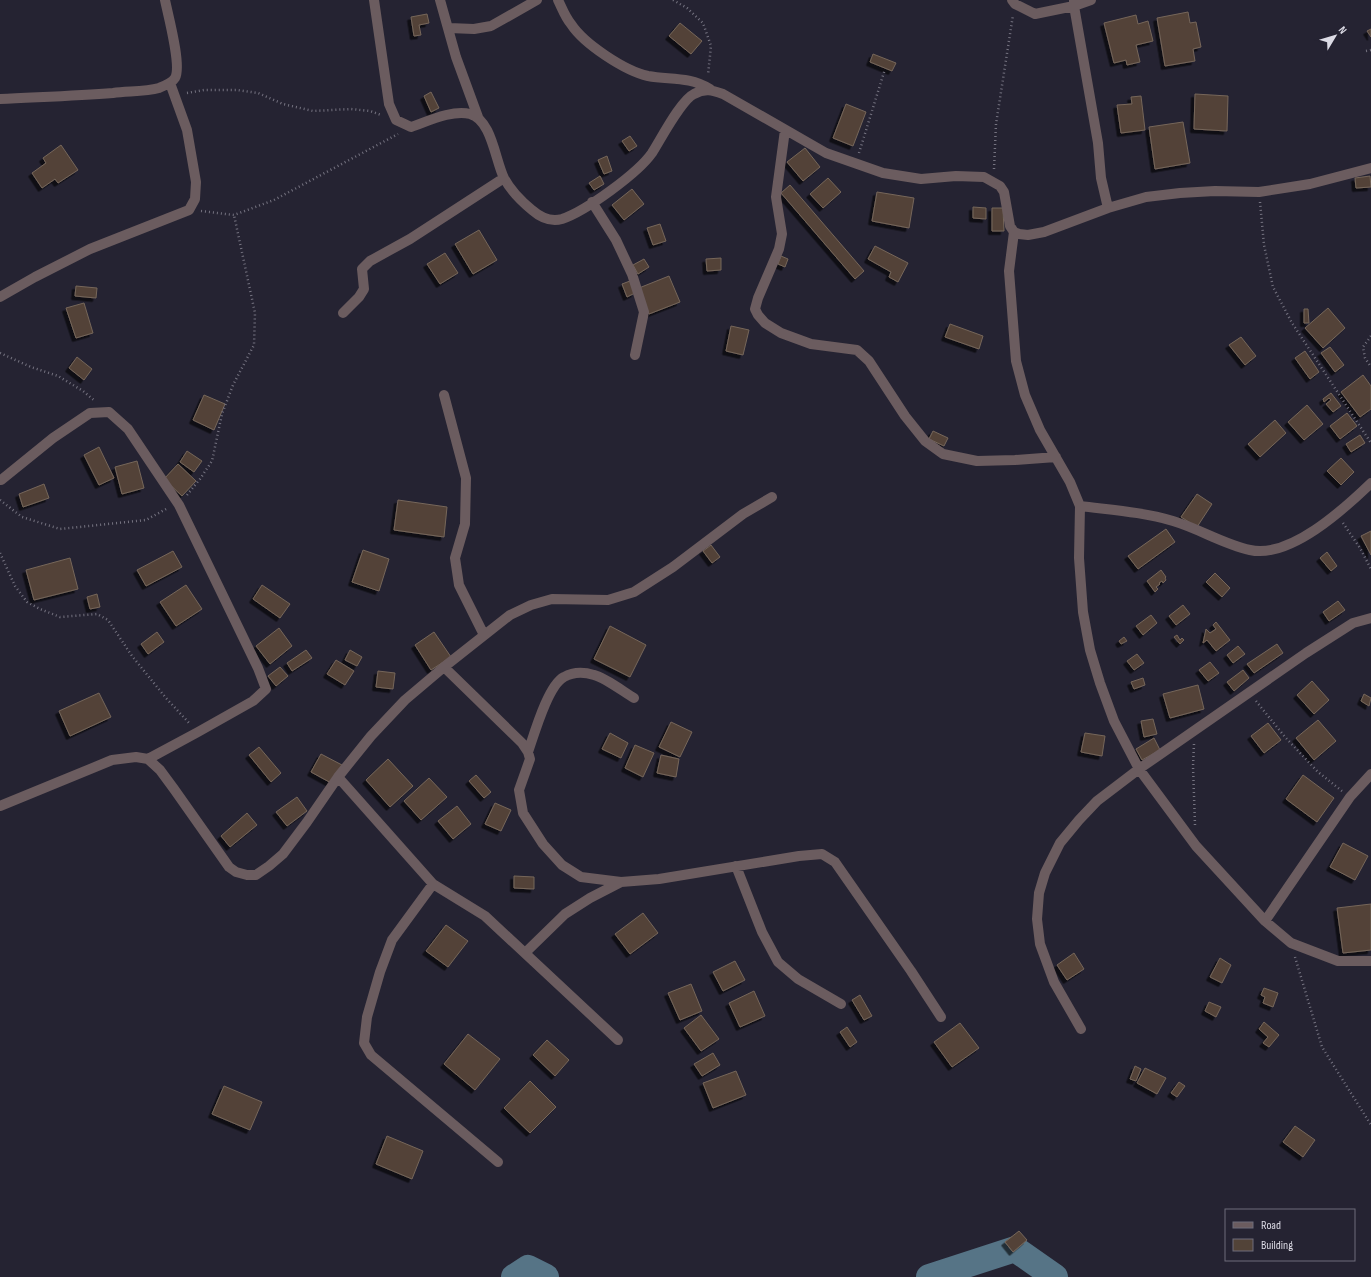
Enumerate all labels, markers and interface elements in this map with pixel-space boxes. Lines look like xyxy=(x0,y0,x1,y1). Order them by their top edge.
north arrow xyxy=(1315,16,1355,56)
text: N xyxy=(1336,24,1349,37)
legend xyxy=(1225,1209,1355,1261)
text: Road xyxy=(1261,1218,1281,1233)
text: Building xyxy=(1261,1238,1293,1253)

